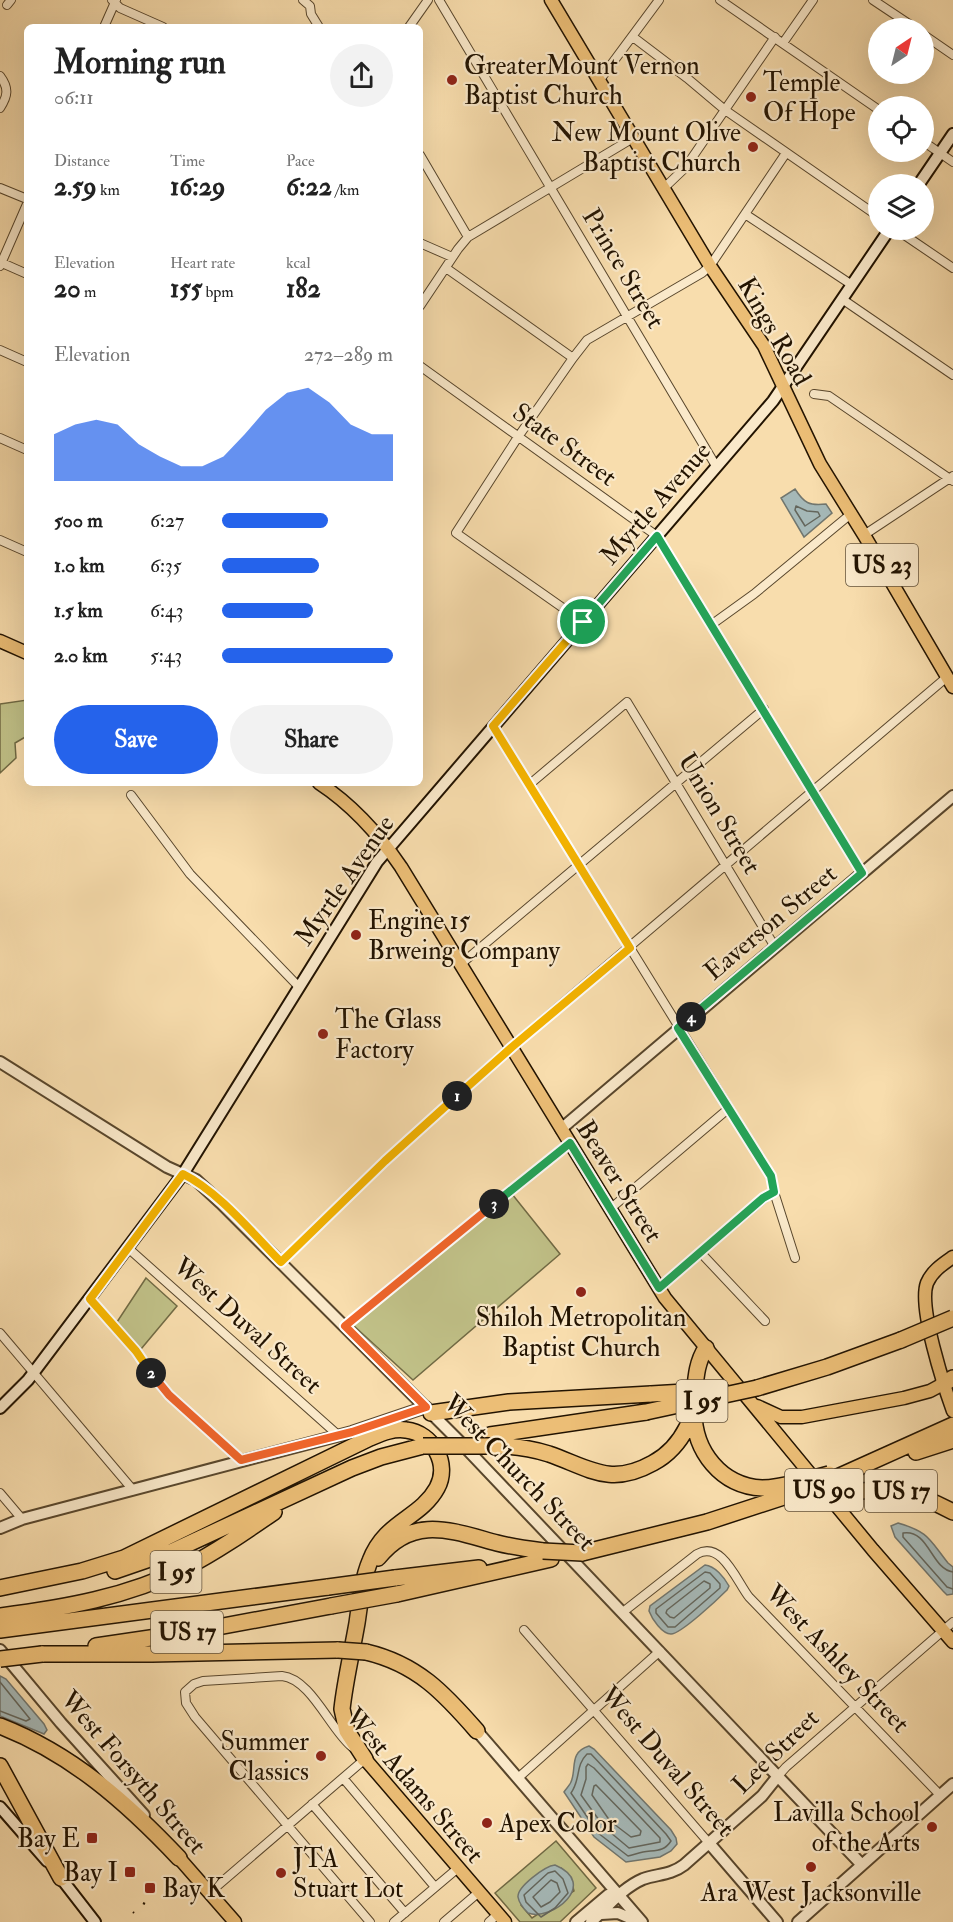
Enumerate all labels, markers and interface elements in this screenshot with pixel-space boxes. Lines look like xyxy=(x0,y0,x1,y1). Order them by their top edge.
north arrow xyxy=(868,18,934,84)
map controls xyxy=(868,18,934,240)
text: Morning run xyxy=(54,42,226,83)
button: share xyxy=(330,44,393,107)
place label: GreaterMount Vernon Baptist Church xyxy=(464,50,700,113)
place label: Temple Of Hope xyxy=(763,67,856,130)
marker: GreaterMount Vernon Baptist Church xyxy=(445,73,459,87)
text: 06:11 xyxy=(54,85,94,110)
marker: Temple Of Hope xyxy=(744,90,758,104)
button: locate xyxy=(868,96,934,162)
place label: New Mount Olive Baptist Church xyxy=(552,117,741,180)
marker: New Mount Olive Baptist Church xyxy=(746,140,760,154)
text: Distance xyxy=(54,151,110,171)
text: Time xyxy=(170,151,205,171)
text: Pace xyxy=(286,151,315,171)
text: 2.59 xyxy=(54,171,97,203)
text: 16:29 xyxy=(170,171,225,203)
text: 6:22 xyxy=(286,171,332,203)
button: layers xyxy=(868,174,934,240)
text: km xyxy=(97,180,120,200)
text: /km xyxy=(332,180,359,200)
street label: Prince Street xyxy=(575,203,671,334)
text: Elevation xyxy=(54,253,115,273)
text: Heart rate xyxy=(170,253,235,273)
text: kcal xyxy=(286,253,311,273)
street label: Kings Road xyxy=(730,272,818,392)
text: 20 xyxy=(54,273,81,305)
text: 155 xyxy=(170,273,202,305)
text: 182 xyxy=(286,273,321,305)
text: m xyxy=(81,282,96,302)
text: bpm xyxy=(202,282,234,302)
text: Elevation xyxy=(54,342,130,367)
text: 272–289 m xyxy=(304,342,393,367)
street label: State Street xyxy=(506,396,623,493)
street label: Myrtle Avenue xyxy=(594,436,718,572)
text: 500 m xyxy=(54,508,103,533)
text: 6:27 xyxy=(150,508,184,533)
road number: US 23 xyxy=(846,544,918,586)
text: 1.0 km xyxy=(54,553,105,578)
text: 6:35 xyxy=(150,553,182,578)
pin xyxy=(557,596,608,647)
text: 1.5 km xyxy=(54,598,103,623)
text: 6:43 xyxy=(150,598,184,623)
icon: arrive xyxy=(566,605,599,638)
text: 2.0 km xyxy=(54,643,108,668)
text: 5:43 xyxy=(150,643,182,668)
button: Save xyxy=(54,705,218,774)
button: Share xyxy=(230,705,393,774)
street label: Union Street xyxy=(671,747,768,880)
street label: Myrtle Avenue xyxy=(288,809,402,952)
street label: Eaverson Street xyxy=(698,858,844,988)
place label: Engine 15 Brweing Company xyxy=(368,905,561,968)
marker: Engine 15 Brweing Company xyxy=(349,928,363,942)
pin: 4 xyxy=(676,1002,706,1032)
place label: The Glass Factory xyxy=(335,1004,441,1066)
text: 4 xyxy=(687,1007,695,1027)
marker: The Glass Factory xyxy=(316,1027,330,1041)
pin: 1 xyxy=(442,1081,472,1111)
text: 1 xyxy=(454,1086,460,1106)
street label: Beaver Street xyxy=(569,1115,669,1248)
pin: 3 xyxy=(479,1189,509,1219)
text: 3 xyxy=(491,1194,497,1214)
street label: West Duval Street xyxy=(166,1250,328,1401)
marker: Shiloh Metropolitan Baptist Church xyxy=(574,1285,588,1299)
place label: Shiloh Metropolitan Baptist Church xyxy=(476,1302,686,1365)
pin: 2 xyxy=(136,1358,166,1388)
text: 2 xyxy=(147,1363,155,1383)
road number: I 95 xyxy=(676,1380,728,1422)
street label: West Church Street xyxy=(436,1387,602,1558)
road number: US 90 xyxy=(785,1469,863,1511)
road number: US 17 xyxy=(865,1470,937,1512)
road number: I 95 xyxy=(150,1551,201,1593)
street label: West Ashley Street xyxy=(758,1577,916,1740)
road number: US 17 xyxy=(151,1611,223,1653)
street label: West Duval Street xyxy=(593,1679,741,1843)
street label: West Forsyth Street xyxy=(53,1684,213,1861)
street label: West Adams Street xyxy=(338,1701,490,1870)
street label: Lee Street xyxy=(725,1702,826,1801)
place label: Summer Classics xyxy=(220,1726,309,1788)
marker: Summer Classics xyxy=(314,1749,328,1763)
place label: Lavilla School of the Arts xyxy=(773,1797,920,1859)
place label: Apex Color xyxy=(498,1808,617,1841)
marker: Apex Color xyxy=(480,1816,494,1830)
marker: Lavilla School of the Arts xyxy=(925,1820,939,1834)
place label: Bay E xyxy=(17,1823,80,1855)
marker: Bay E xyxy=(85,1831,99,1845)
place label: JTA Stuart Lot xyxy=(292,1843,404,1905)
place label: Bay I xyxy=(63,1857,118,1889)
marker: Ara West Jacksonville xyxy=(804,1860,818,1874)
marker: Bay I xyxy=(123,1865,137,1879)
marker: JTA Stuart Lot xyxy=(274,1866,288,1880)
place label: Bay K xyxy=(162,1873,225,1905)
place label: Ara West Jacksonville xyxy=(700,1877,921,1909)
marker: Bay K xyxy=(143,1881,157,1895)

